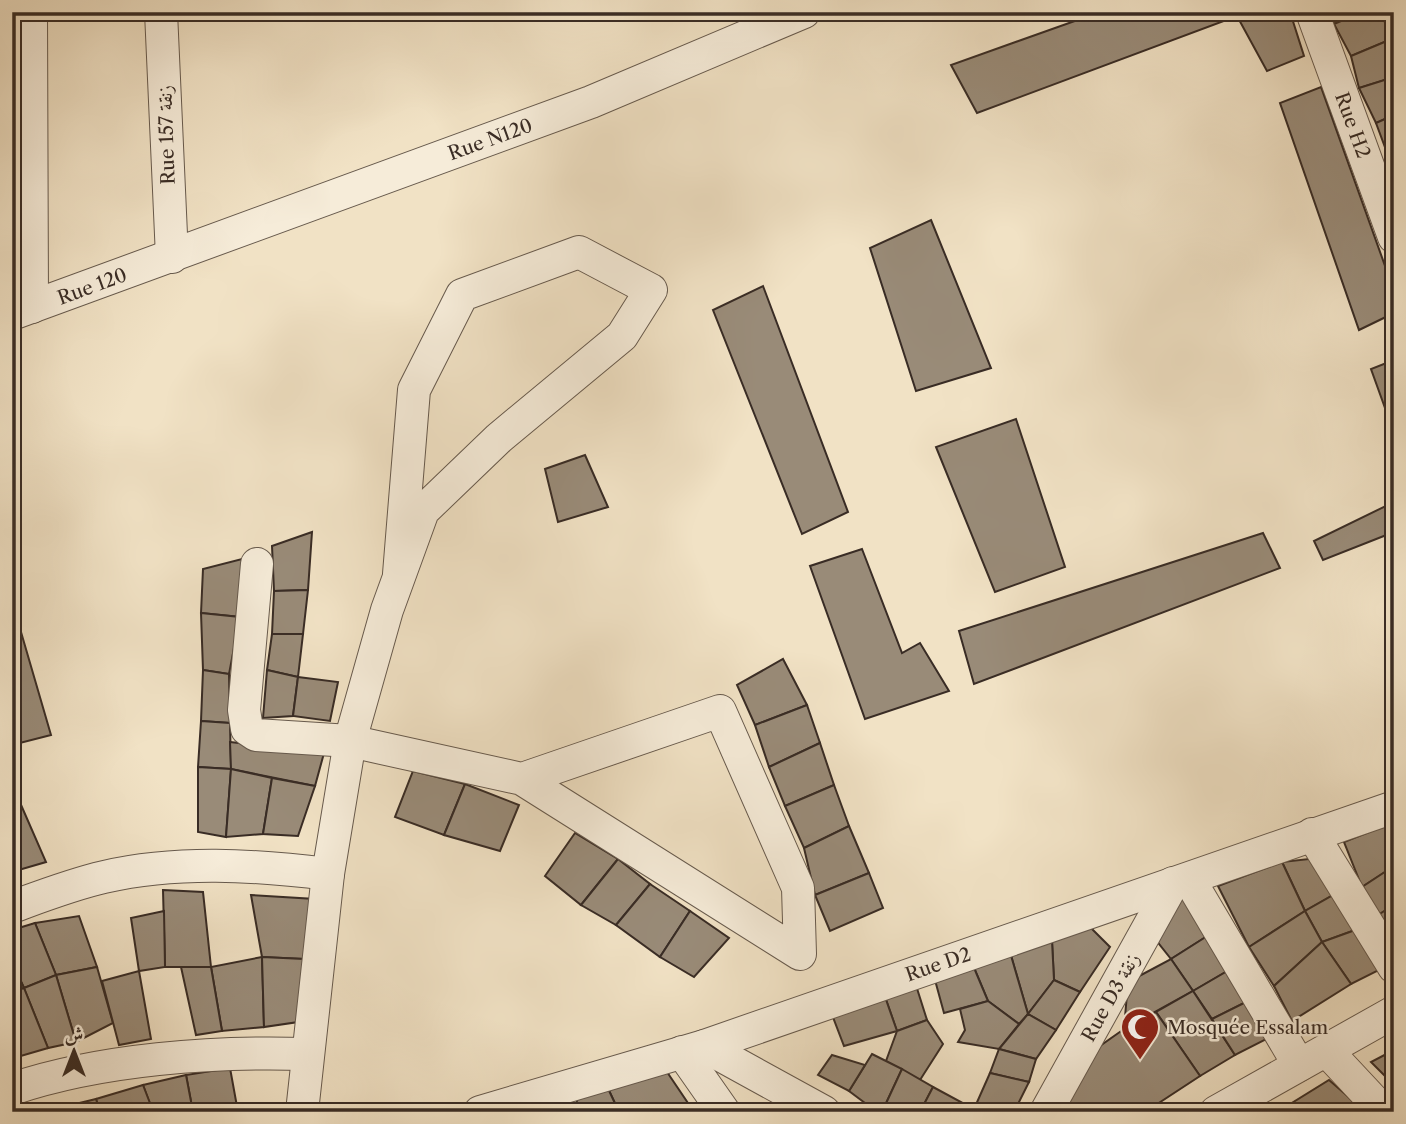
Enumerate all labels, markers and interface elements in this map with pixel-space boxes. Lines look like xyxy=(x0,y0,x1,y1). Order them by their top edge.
street label: Rue 157 زنقة xyxy=(153,85,180,185)
street label: Rue H2 xyxy=(1330,89,1375,161)
street label: Rue N120 xyxy=(445,114,535,165)
street label: Rue 120 xyxy=(54,263,130,310)
street label: Rue D2 xyxy=(902,943,974,986)
street label: Rue D3 زنقة xyxy=(1077,949,1144,1046)
mosque icon: Mosquée Essalam xyxy=(1119,1006,1161,1061)
north arrow xyxy=(38,1016,108,1086)
place label: Mosquée Essalam xyxy=(1167,1016,1329,1039)
text: ش xyxy=(65,1023,83,1046)

